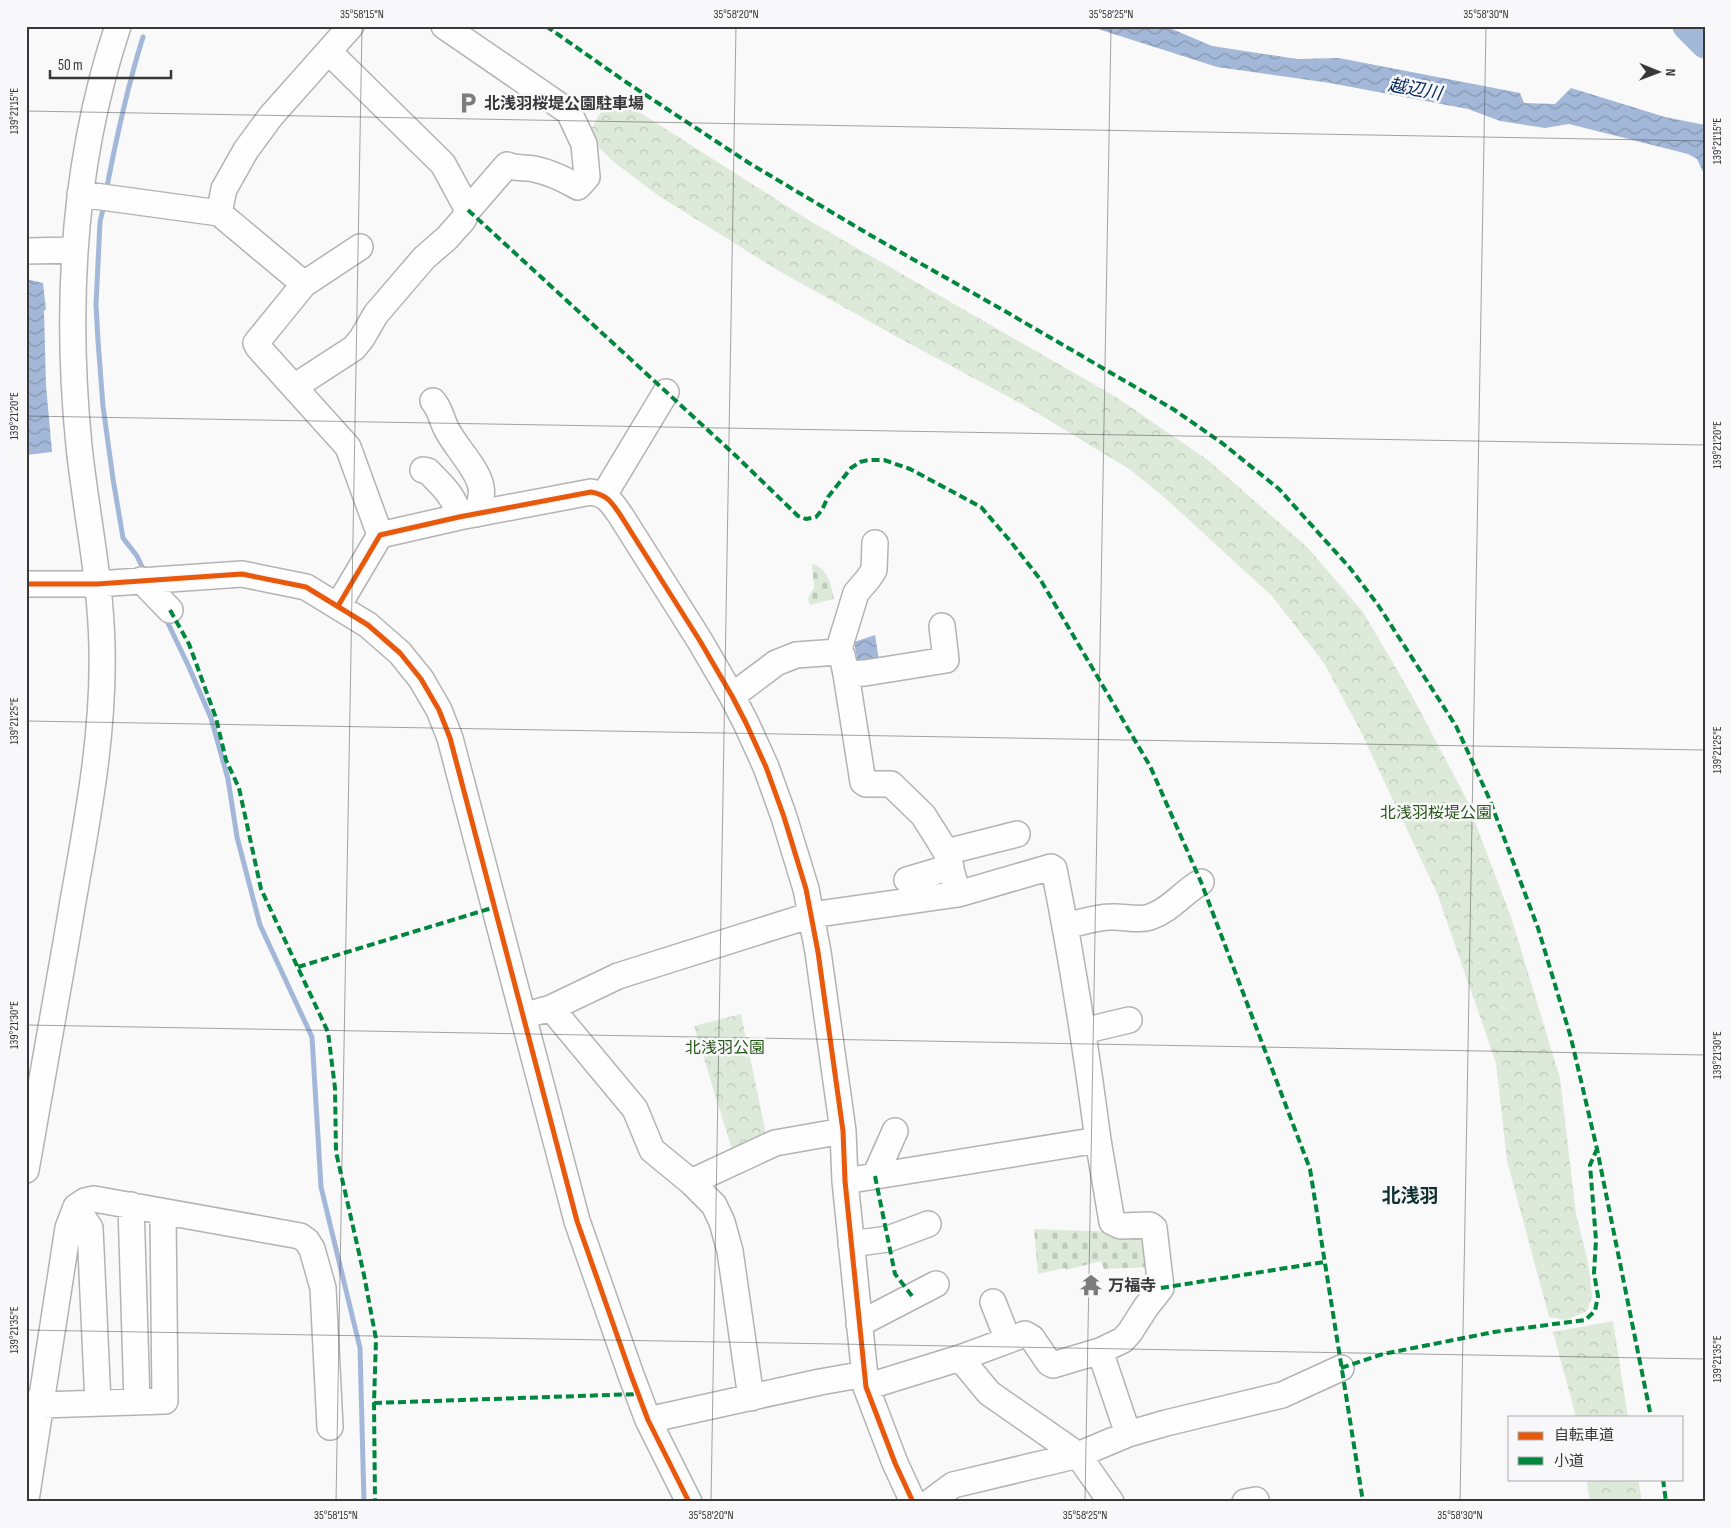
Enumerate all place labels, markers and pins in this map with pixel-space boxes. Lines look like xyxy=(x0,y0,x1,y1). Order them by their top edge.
parking icon: 北浅羽桜堤公園駐車場 xyxy=(455,90,481,116)
place label: 北浅羽桜堤公園駐車場 xyxy=(484,94,644,114)
temple icon: 万福寺 xyxy=(1078,1272,1104,1298)
place label: 万福寺 xyxy=(1108,1277,1156,1296)

